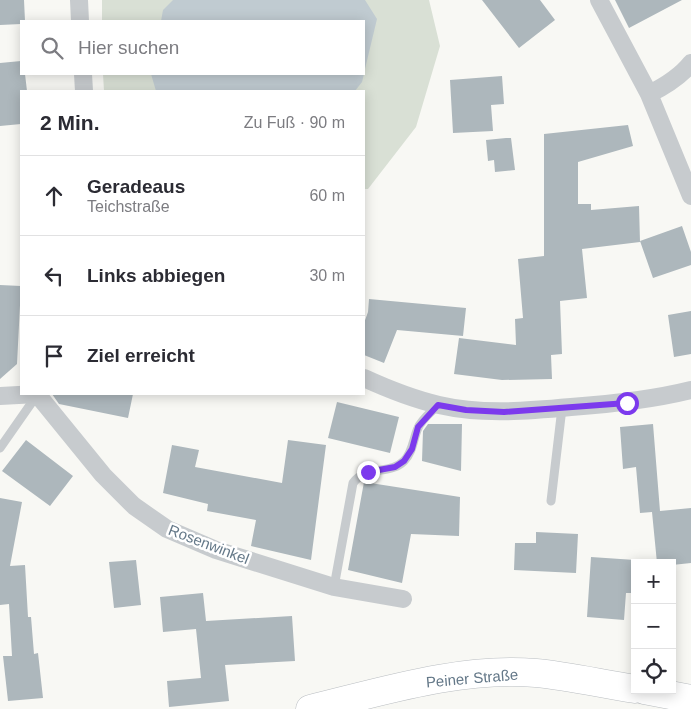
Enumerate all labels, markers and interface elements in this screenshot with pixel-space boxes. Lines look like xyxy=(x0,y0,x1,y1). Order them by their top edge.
search box xyxy=(20,20,365,75)
icon: search xyxy=(38,34,66,62)
text: Hier suchen xyxy=(78,37,179,58)
text: 2 Min. xyxy=(40,111,100,134)
text: Zu Fuß · 90 m xyxy=(244,114,345,131)
text: Geradeaus xyxy=(87,176,185,197)
icon: ahead xyxy=(40,182,68,210)
text: 60 m xyxy=(309,187,345,204)
text: Teichstraße xyxy=(87,198,170,215)
icon: left xyxy=(40,262,68,290)
text: Links abbiegen xyxy=(87,265,225,286)
text: 30 m xyxy=(309,267,345,284)
icon: arrive xyxy=(40,342,68,370)
text: Ziel erreicht xyxy=(87,345,195,366)
route start xyxy=(616,392,639,415)
route end xyxy=(357,461,380,484)
street label: Rosenwinkel xyxy=(166,521,252,567)
map controls xyxy=(631,559,676,694)
button: + xyxy=(631,559,676,604)
button: − xyxy=(631,604,676,649)
button: locate xyxy=(631,649,676,694)
street label: Peiner Straße xyxy=(425,665,519,691)

